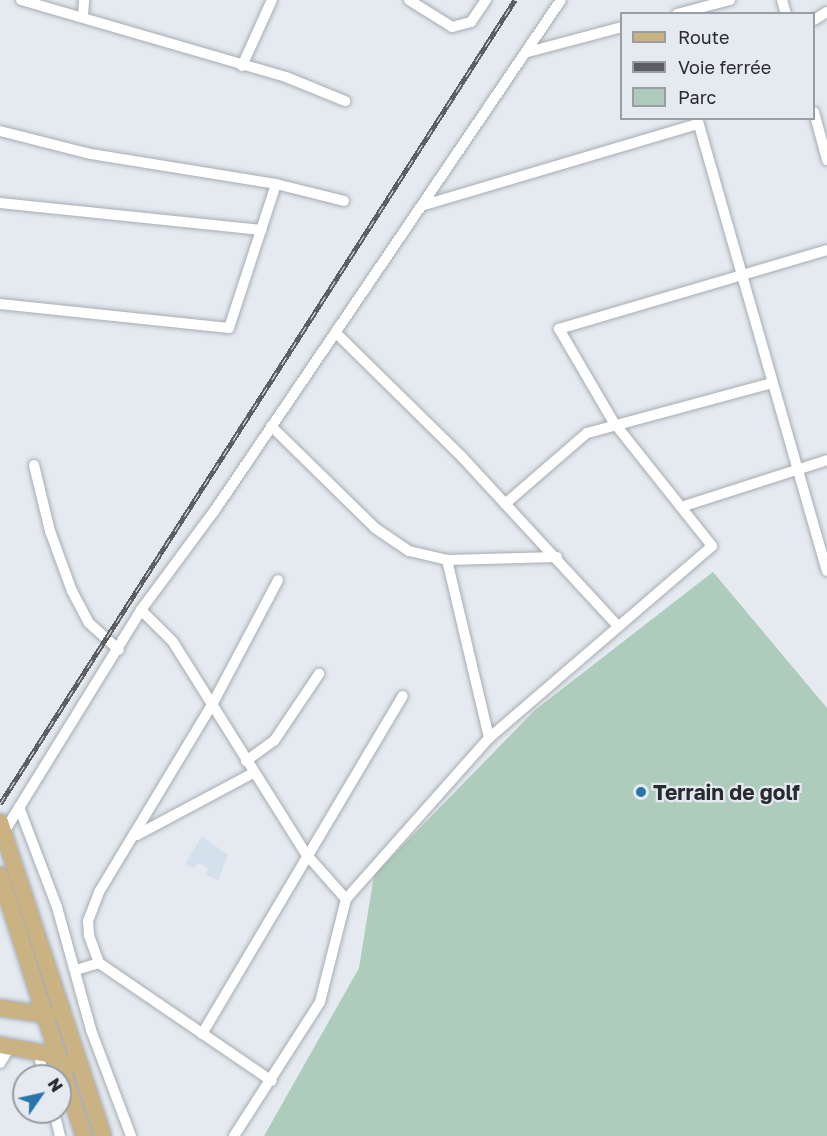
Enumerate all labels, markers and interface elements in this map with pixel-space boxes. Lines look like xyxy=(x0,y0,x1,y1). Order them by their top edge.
legend xyxy=(620,12,815,120)
text: Route xyxy=(678,26,729,48)
text: Voie ferrée xyxy=(678,56,771,78)
text: Parc xyxy=(678,86,716,108)
place label: Terrain de golf xyxy=(653,779,800,805)
marker: Terrain de golf xyxy=(634,785,648,799)
north arrow xyxy=(12,1064,72,1124)
text: N xyxy=(44,1074,67,1096)

